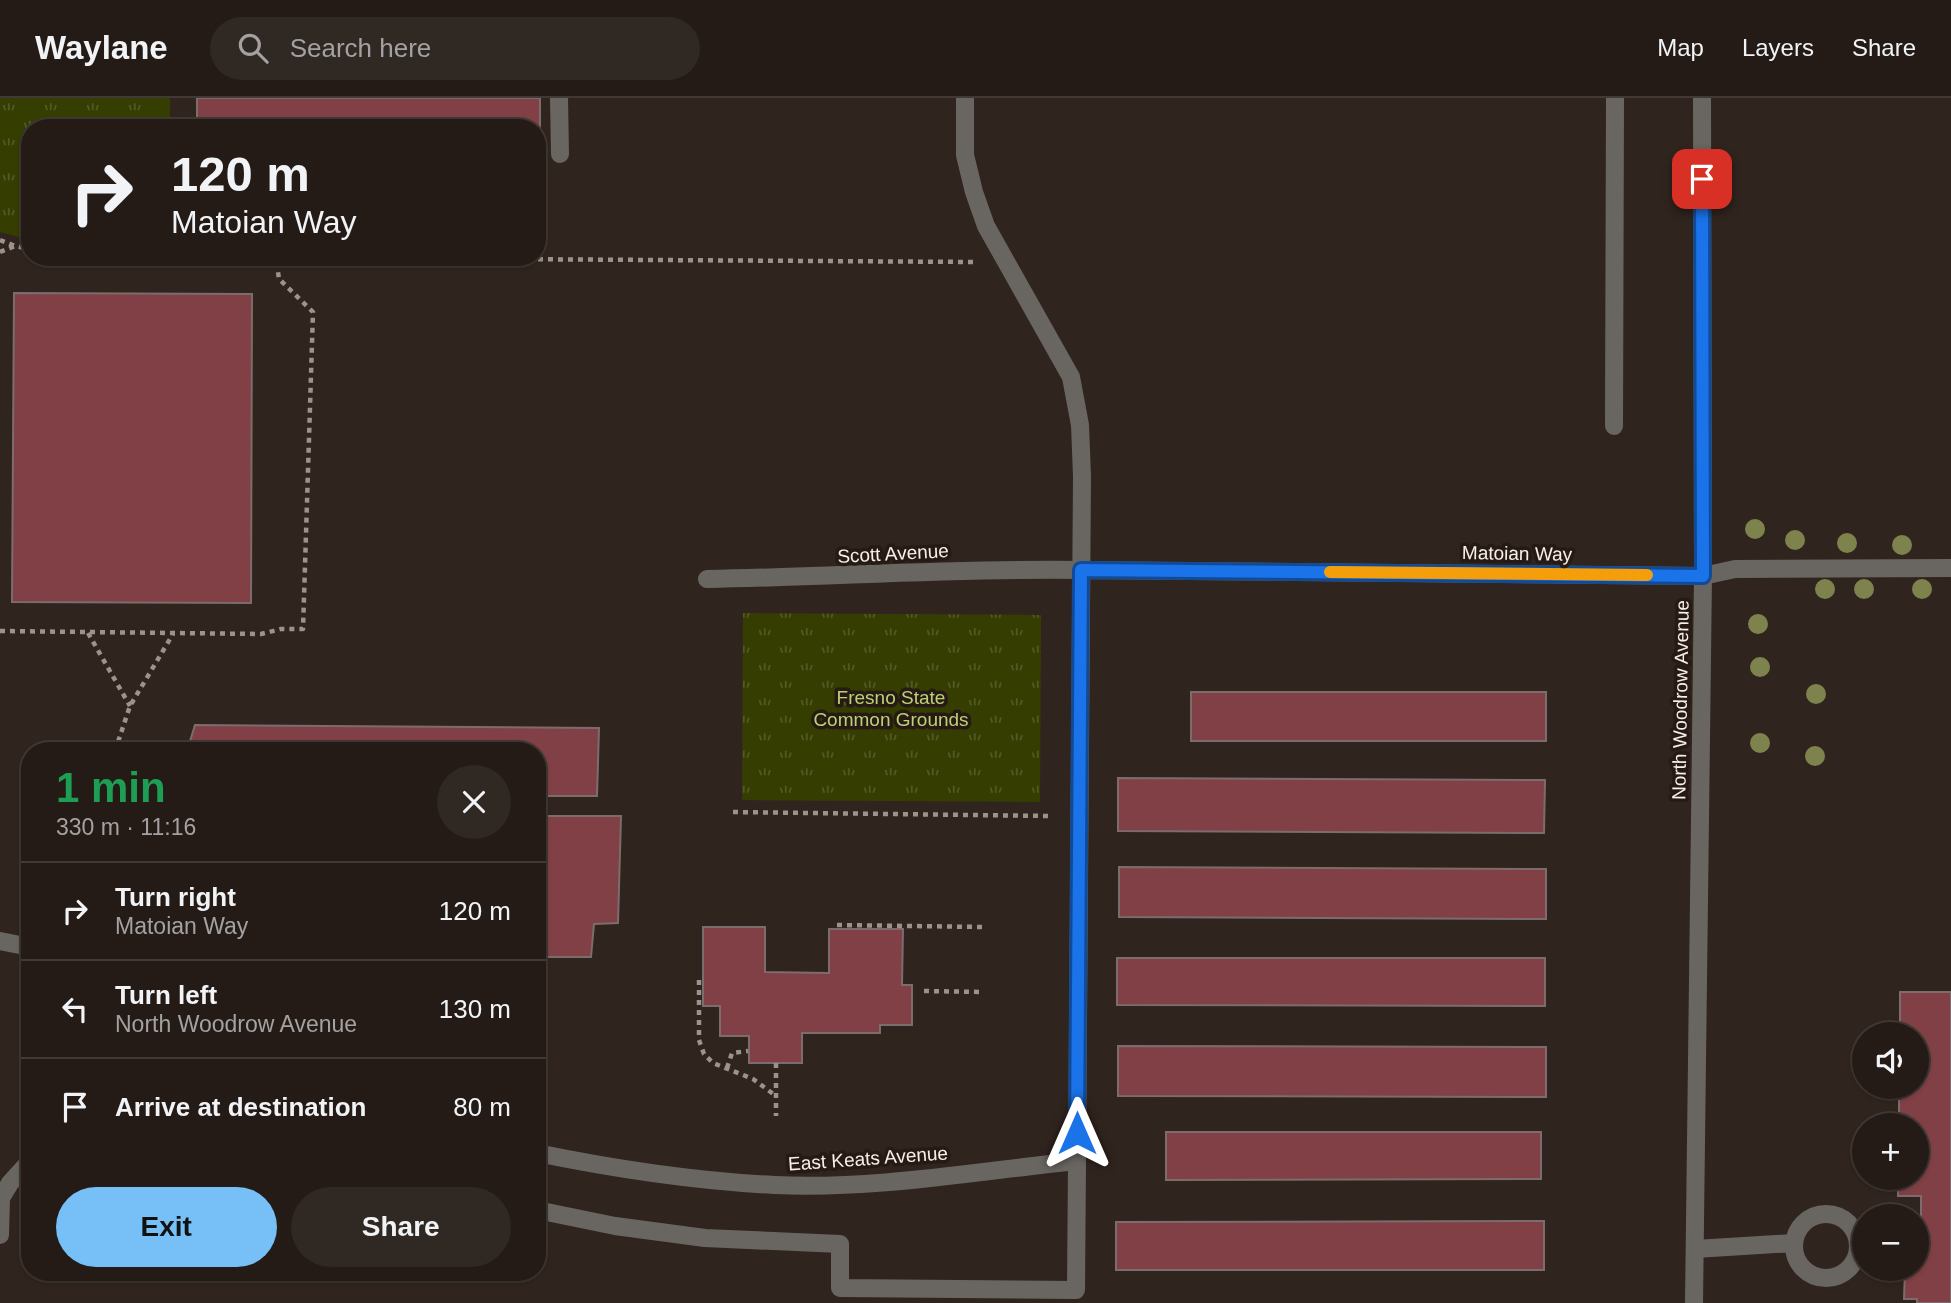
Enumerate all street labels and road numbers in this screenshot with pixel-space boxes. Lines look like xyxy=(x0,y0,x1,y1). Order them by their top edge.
street label: Scott Avenue xyxy=(837,540,949,567)
street label: Matoian Way xyxy=(1462,542,1573,565)
street label: North Woodrow Avenue xyxy=(1668,600,1693,800)
street label: East Keats Avenue xyxy=(787,1142,949,1175)

